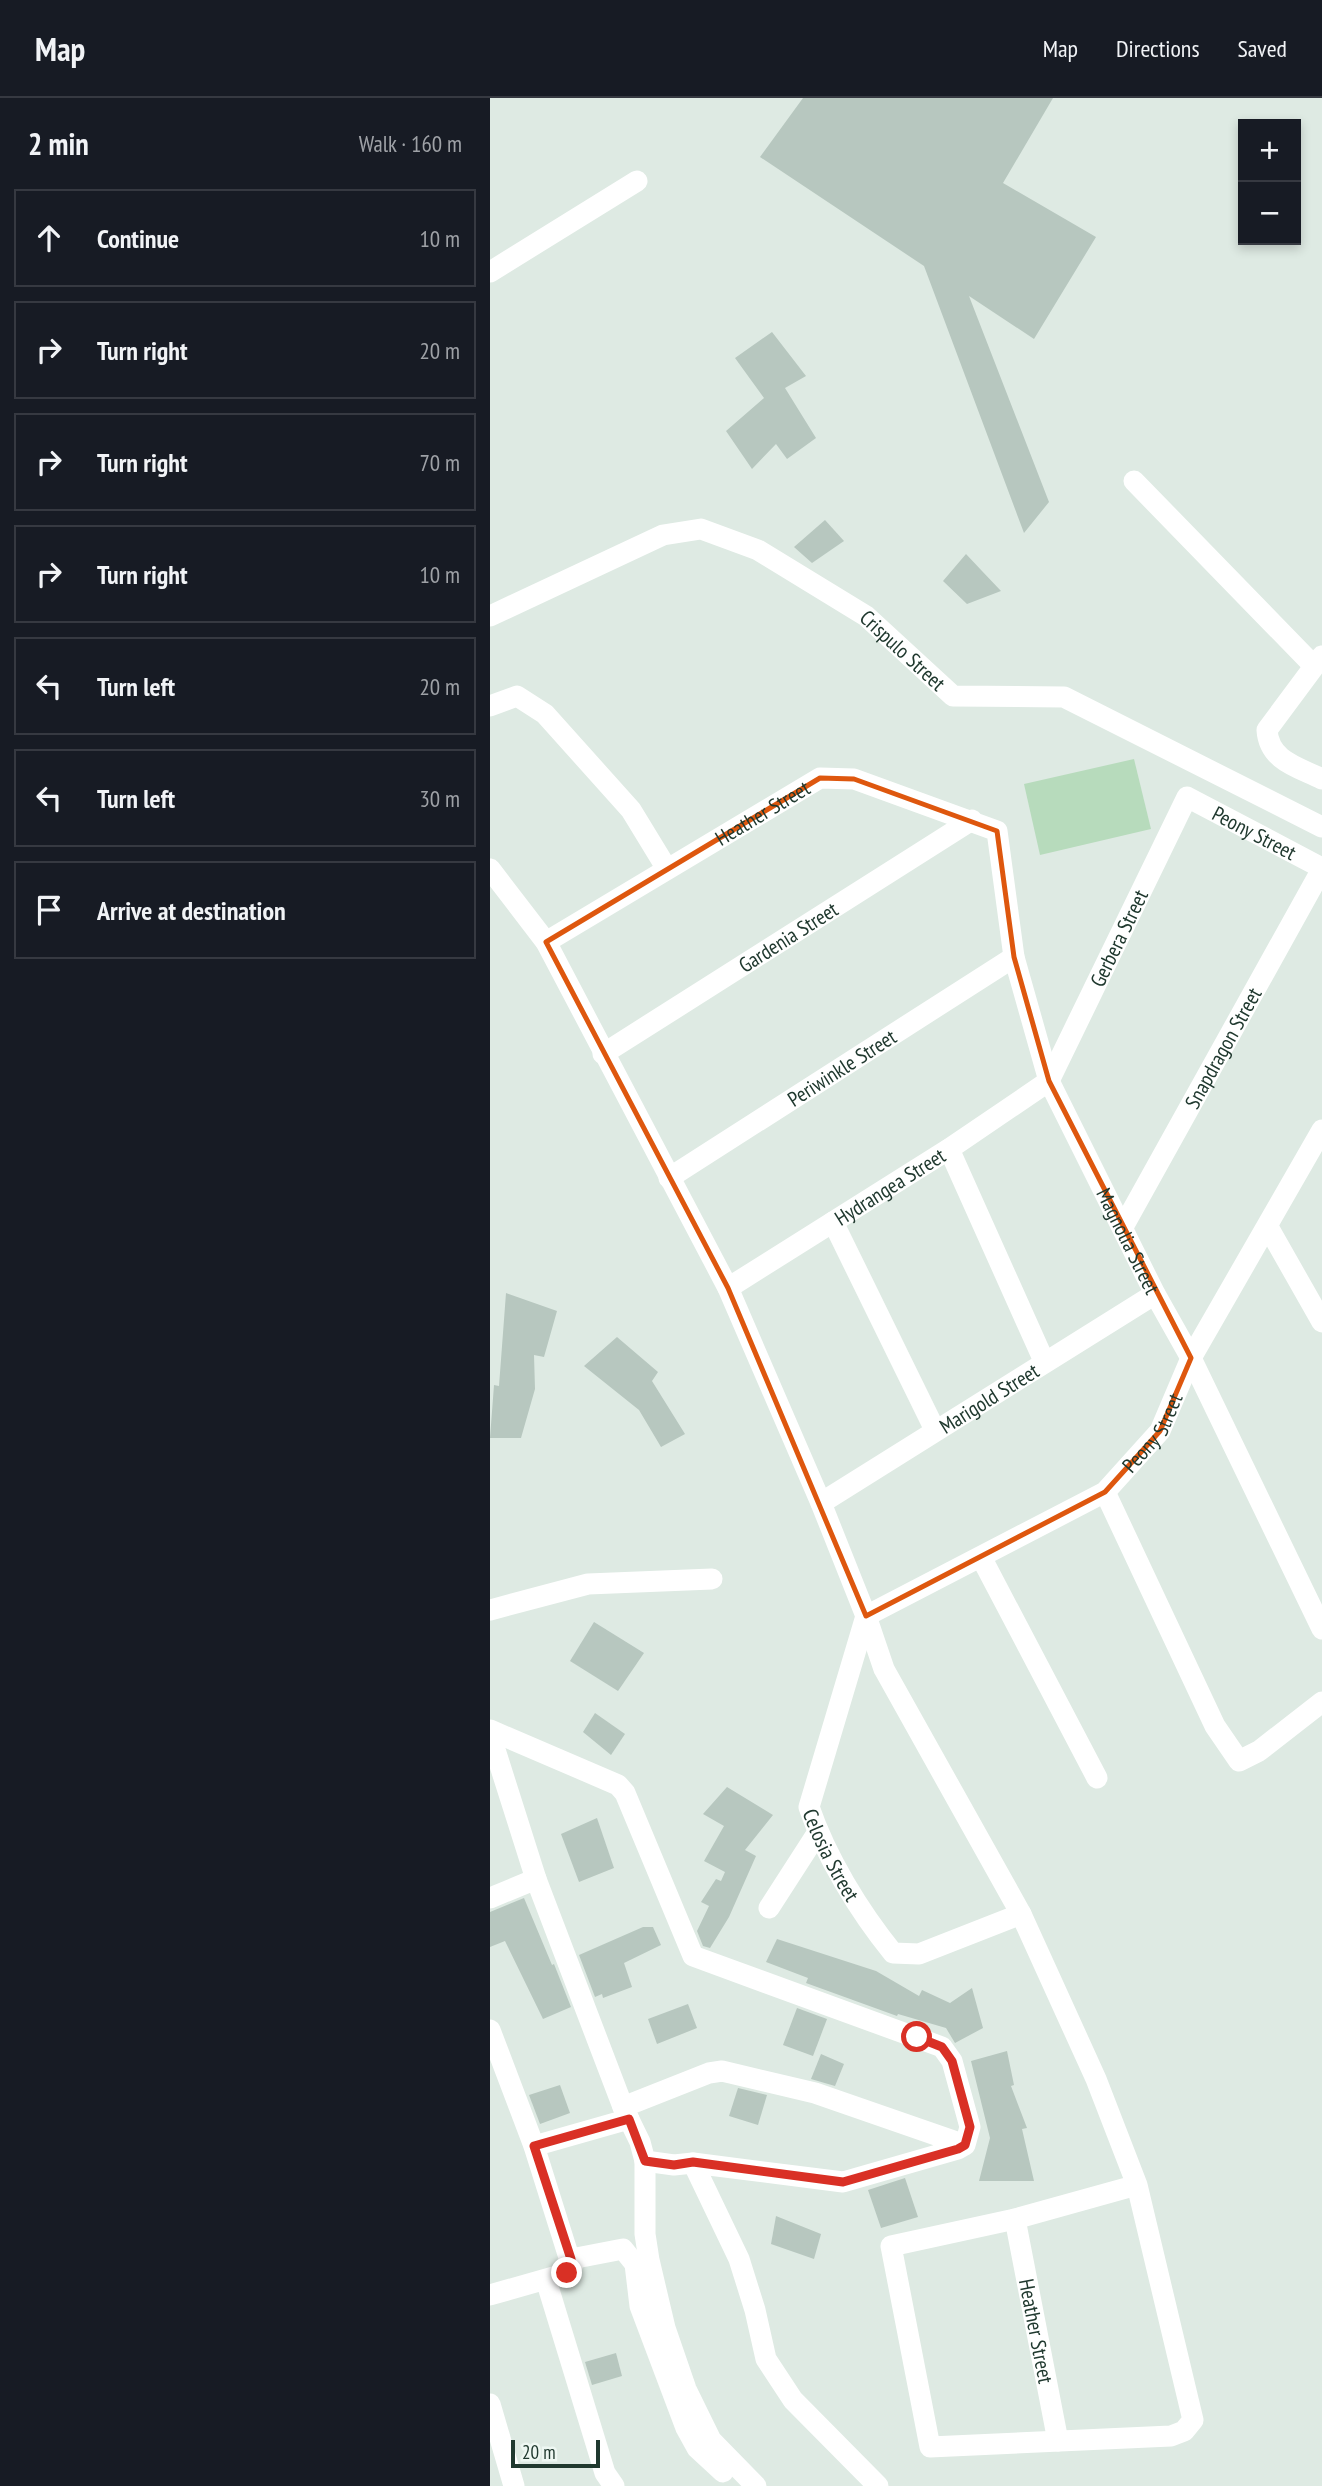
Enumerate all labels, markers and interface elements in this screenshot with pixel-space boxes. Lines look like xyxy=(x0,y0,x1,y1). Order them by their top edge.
text: Map xyxy=(35,27,85,70)
text: Map xyxy=(1043,33,1078,64)
text: Directions xyxy=(1116,33,1200,64)
text: Saved xyxy=(1238,33,1287,64)
map controls xyxy=(1238,119,1301,245)
button: + xyxy=(1238,119,1301,182)
text: 2 min xyxy=(28,124,89,163)
text: Walk · 160 m xyxy=(359,129,462,158)
button: − xyxy=(1238,182,1301,245)
icon: ahead xyxy=(30,219,68,257)
text: Continue xyxy=(97,222,179,255)
text: 10 m xyxy=(419,224,460,253)
icon: right xyxy=(30,331,68,369)
text: Turn right xyxy=(97,334,188,367)
text: 20 m xyxy=(419,336,460,365)
icon: right xyxy=(30,443,68,481)
text: Turn right xyxy=(97,446,188,479)
text: 70 m xyxy=(419,448,460,477)
icon: right xyxy=(30,555,68,593)
text: Turn right xyxy=(97,558,188,591)
text: 10 m xyxy=(419,560,460,589)
street label: Crispulo Street xyxy=(854,604,952,696)
icon: left xyxy=(30,667,68,705)
text: Turn left xyxy=(97,670,175,703)
text: 20 m xyxy=(419,672,460,701)
street label: Heather Street xyxy=(710,774,815,851)
icon: left xyxy=(30,779,68,817)
text: Turn left xyxy=(97,782,175,815)
text: 30 m xyxy=(419,784,460,813)
street label: Peony Street xyxy=(1208,799,1301,866)
street label: Gerbera Street xyxy=(1083,885,1154,991)
icon: arrive xyxy=(30,891,68,929)
text: Arrive at destination xyxy=(97,894,286,927)
street label: Gardenia Street xyxy=(733,895,843,978)
street label: Snapdragon Street xyxy=(1178,982,1267,1113)
street label: Periwinkle Street xyxy=(782,1023,901,1112)
street label: Hydrangea Street xyxy=(829,1141,950,1231)
street label: Magnolia Street xyxy=(1091,1183,1166,1299)
street label: Marigold Street xyxy=(934,1357,1044,1439)
street label: Peony Street xyxy=(1116,1389,1188,1478)
street label: Celosia Street xyxy=(797,1805,866,1906)
route start xyxy=(901,2021,932,2052)
route end xyxy=(551,2257,582,2288)
street label: Heather Street xyxy=(1013,2276,1060,2386)
scale bar xyxy=(511,2437,600,2469)
text: 20 m xyxy=(522,2440,556,2464)

